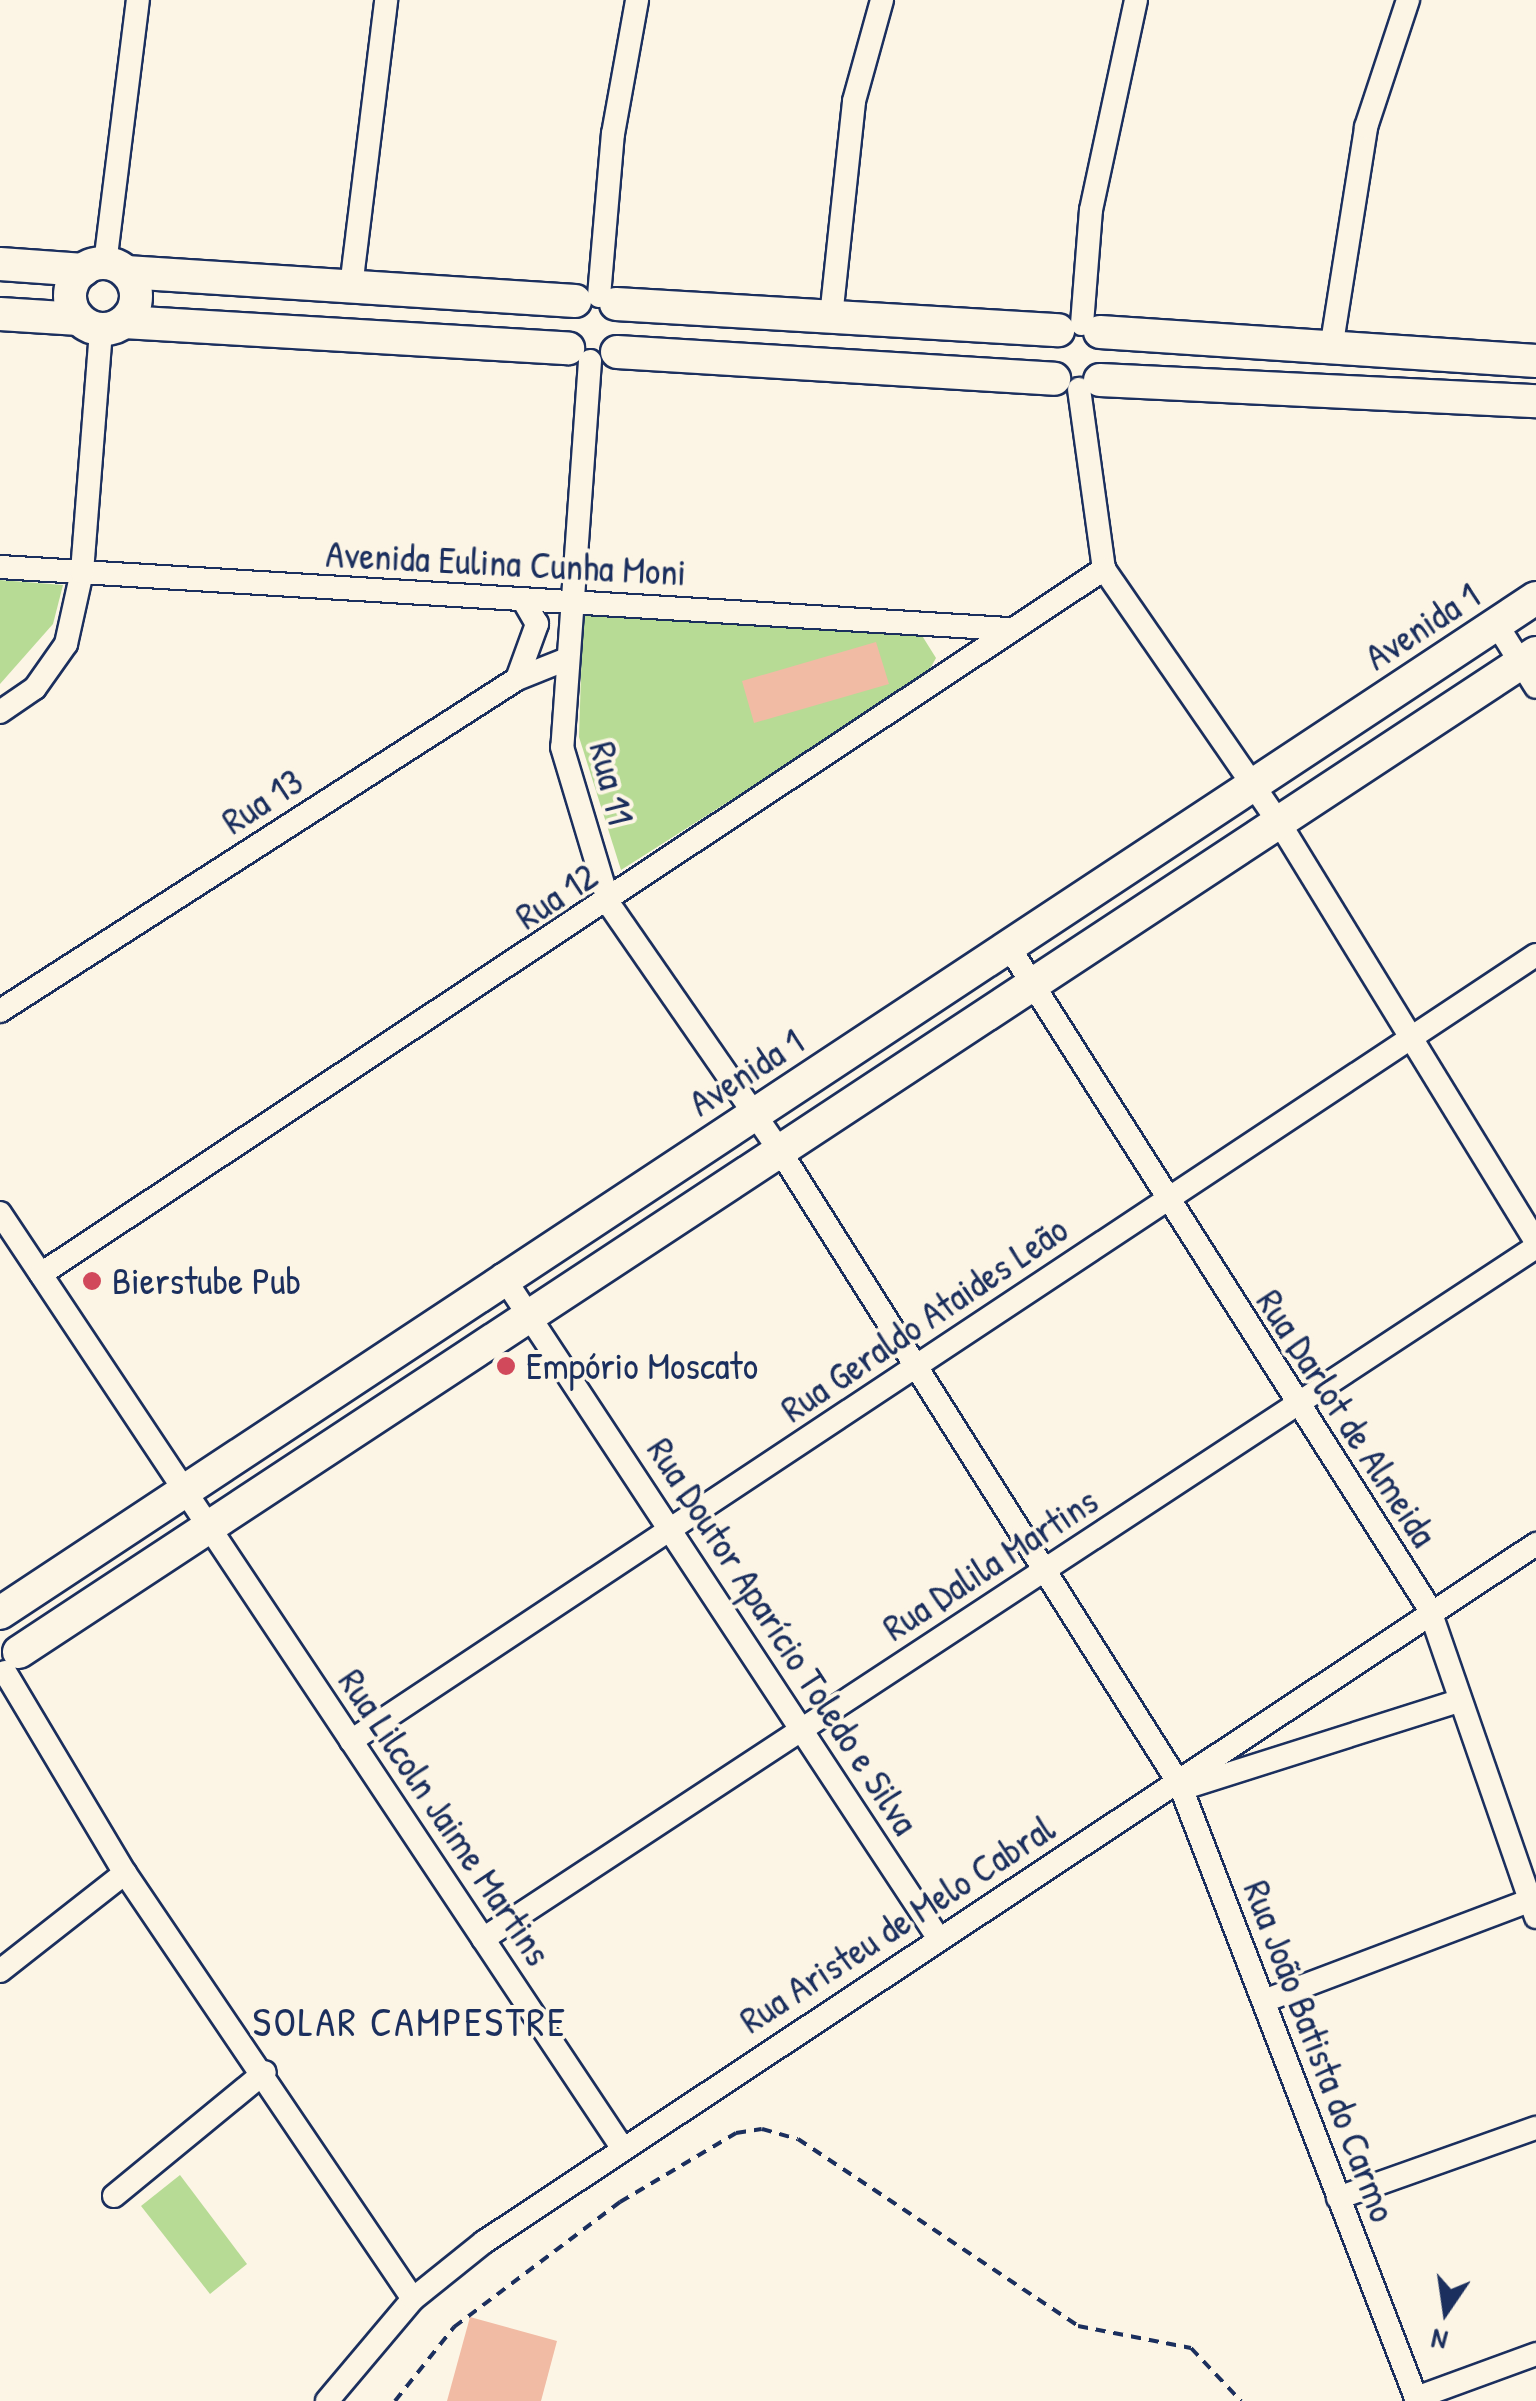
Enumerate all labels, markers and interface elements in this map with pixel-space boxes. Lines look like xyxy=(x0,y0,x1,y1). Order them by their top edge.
street label: Avenida Eulina Cunha Moni xyxy=(325,531,687,595)
street label: Avenida 1 xyxy=(1356,572,1488,680)
street label: Rua 11 xyxy=(580,737,644,829)
street label: Rua 13 xyxy=(213,758,311,844)
street label: Rua 12 xyxy=(507,853,605,939)
street label: Avenida 1 xyxy=(680,1018,812,1126)
street label: Rua Geraldo Ataides Leão xyxy=(772,1206,1076,1432)
place label: Bierstube Pub xyxy=(112,1258,301,1304)
marker: Bierstube Pub xyxy=(81,1270,103,1292)
street label: Rua Darlot de Almeida xyxy=(1247,1281,1447,1555)
place label: Empório Moscato xyxy=(526,1343,758,1389)
marker: Empório Moscato xyxy=(495,1355,517,1377)
street label: Rua Doutor Aparício Toledo e Silva xyxy=(638,1429,928,1843)
street label: Rua Dalila Martins xyxy=(874,1478,1106,1650)
street label: Rua Lilcoln Jaime Martins xyxy=(329,1660,561,1974)
street label: Rua Aristeu de Melo Cabral xyxy=(731,1805,1063,2043)
street label: Rua João Batista do Carmo xyxy=(1234,1874,1406,2228)
district label: SOLAR CAMPESTRE xyxy=(253,1997,567,2045)
north arrow xyxy=(1396,2261,1496,2361)
text: N xyxy=(1428,2320,1451,2360)

